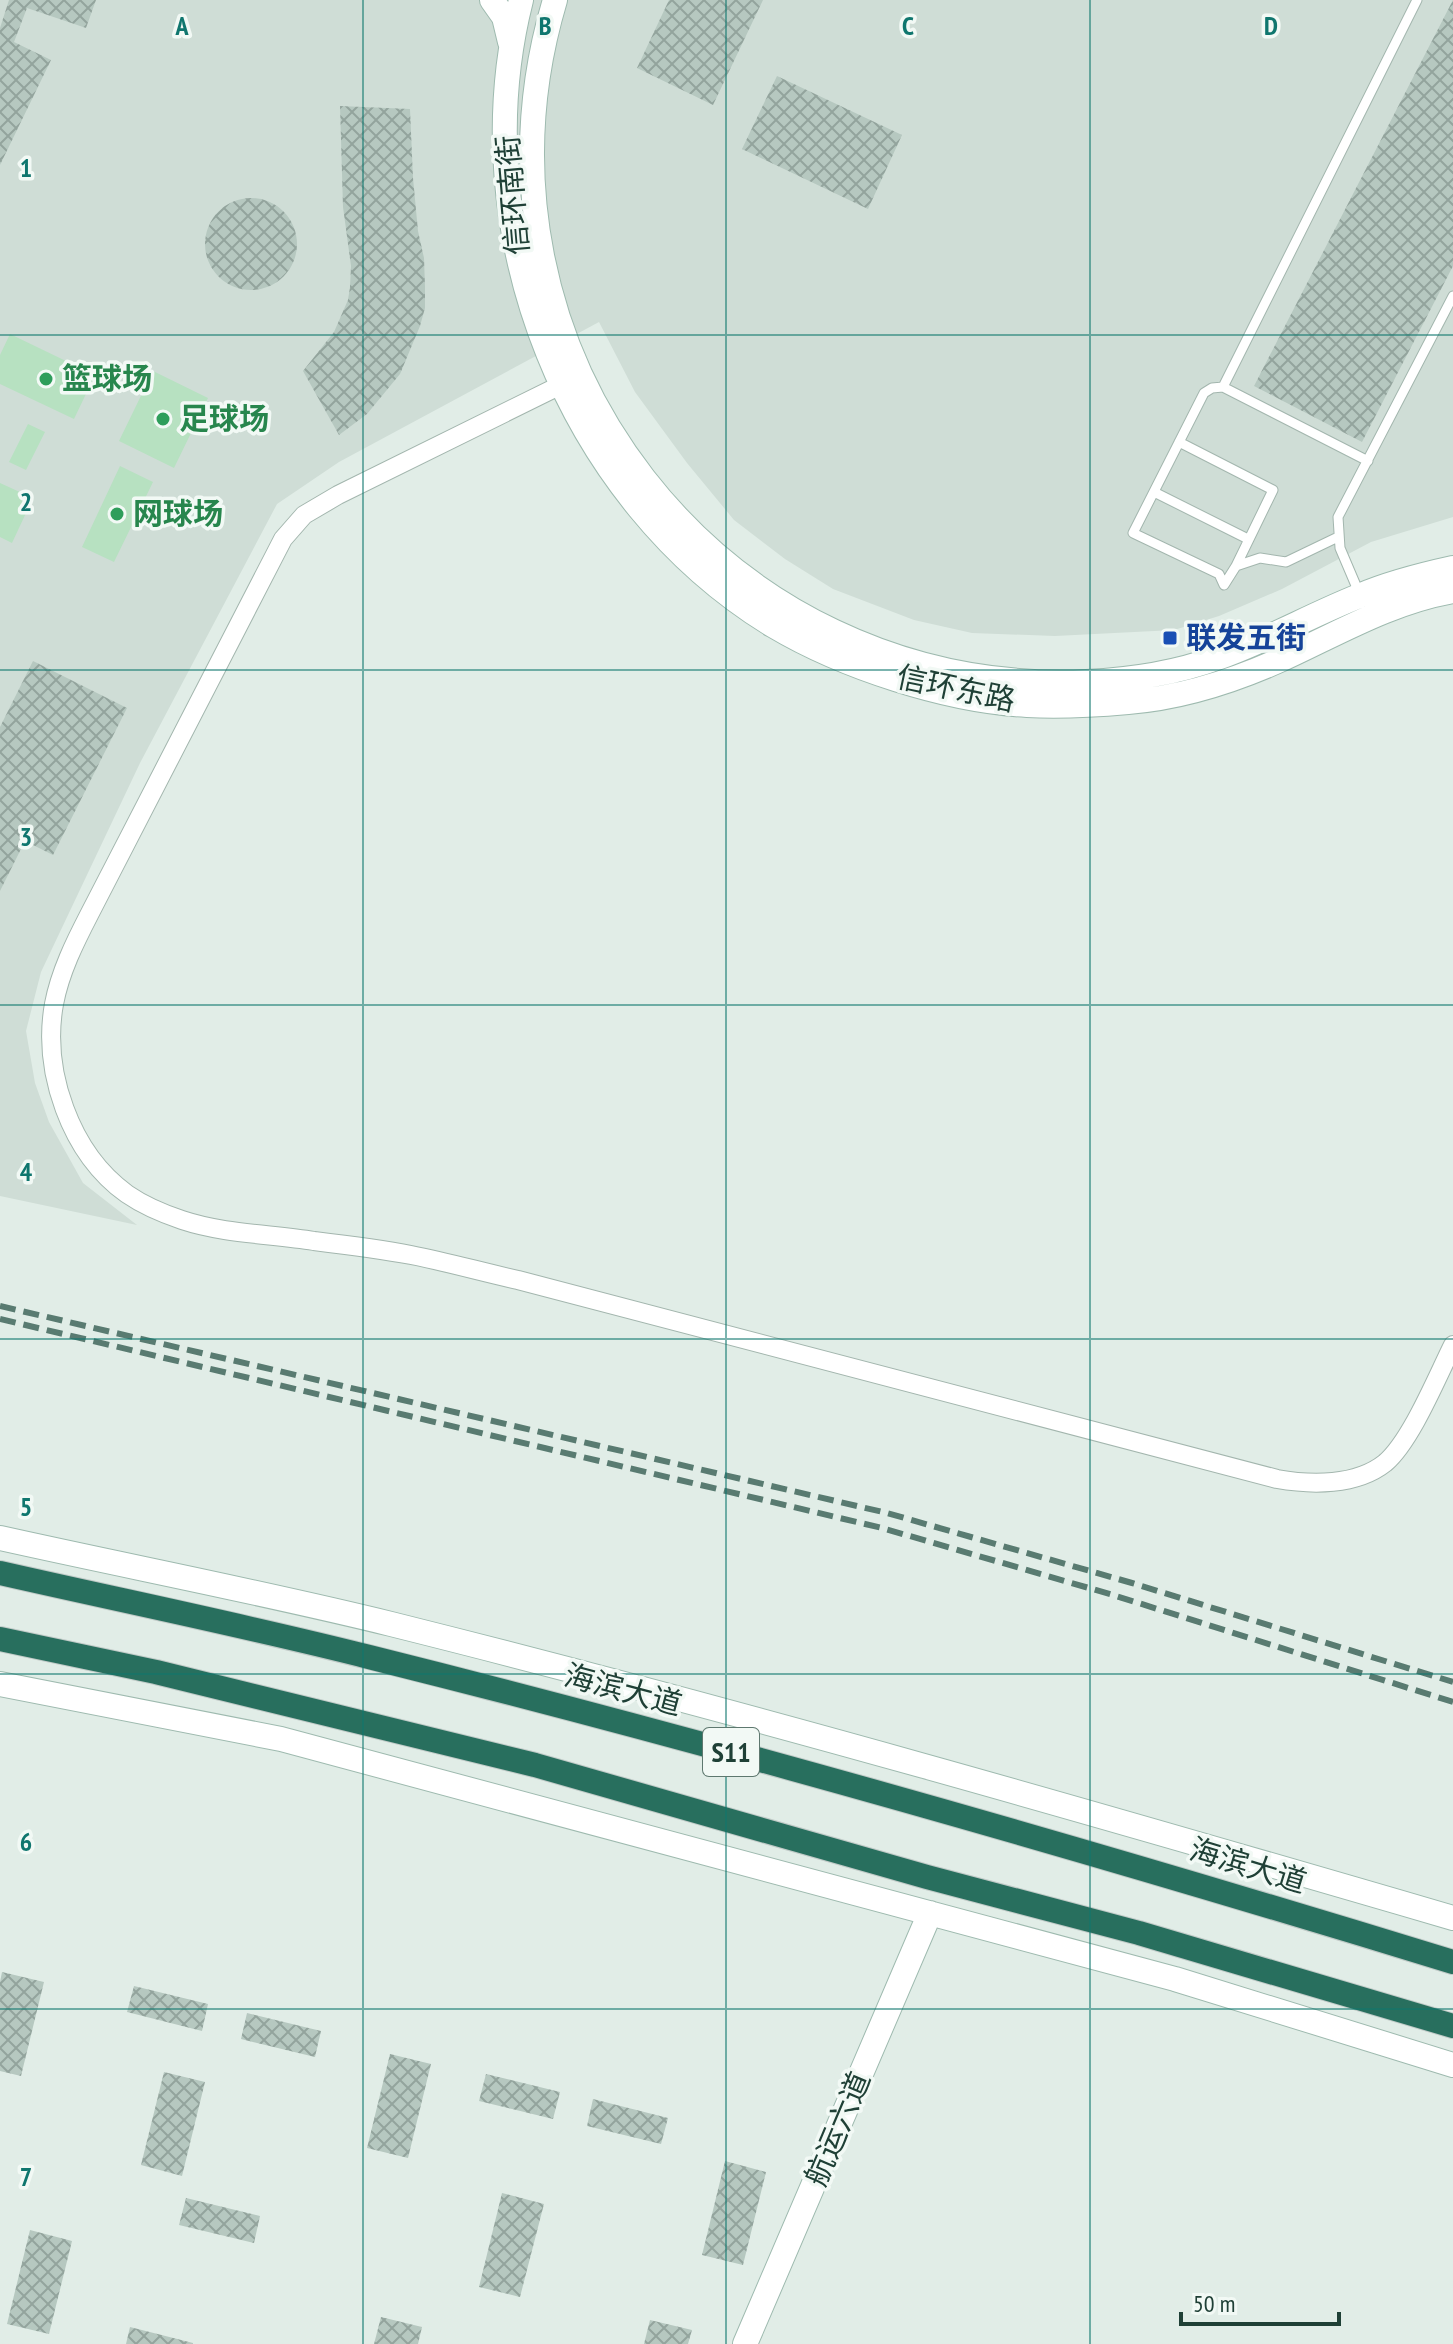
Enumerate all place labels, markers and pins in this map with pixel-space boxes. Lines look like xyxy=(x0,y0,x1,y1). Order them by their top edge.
place label: 篮球场 xyxy=(62,358,152,397)
marker: 篮球场 xyxy=(37,370,55,388)
place label: 足球场 xyxy=(179,398,269,437)
marker: 足球场 xyxy=(154,410,172,428)
place label: 网球场 xyxy=(133,493,223,532)
marker: 网球场 xyxy=(108,505,126,523)
place label: 联发五街 xyxy=(1186,617,1306,656)
marker: 联发五街 xyxy=(1161,629,1179,647)

